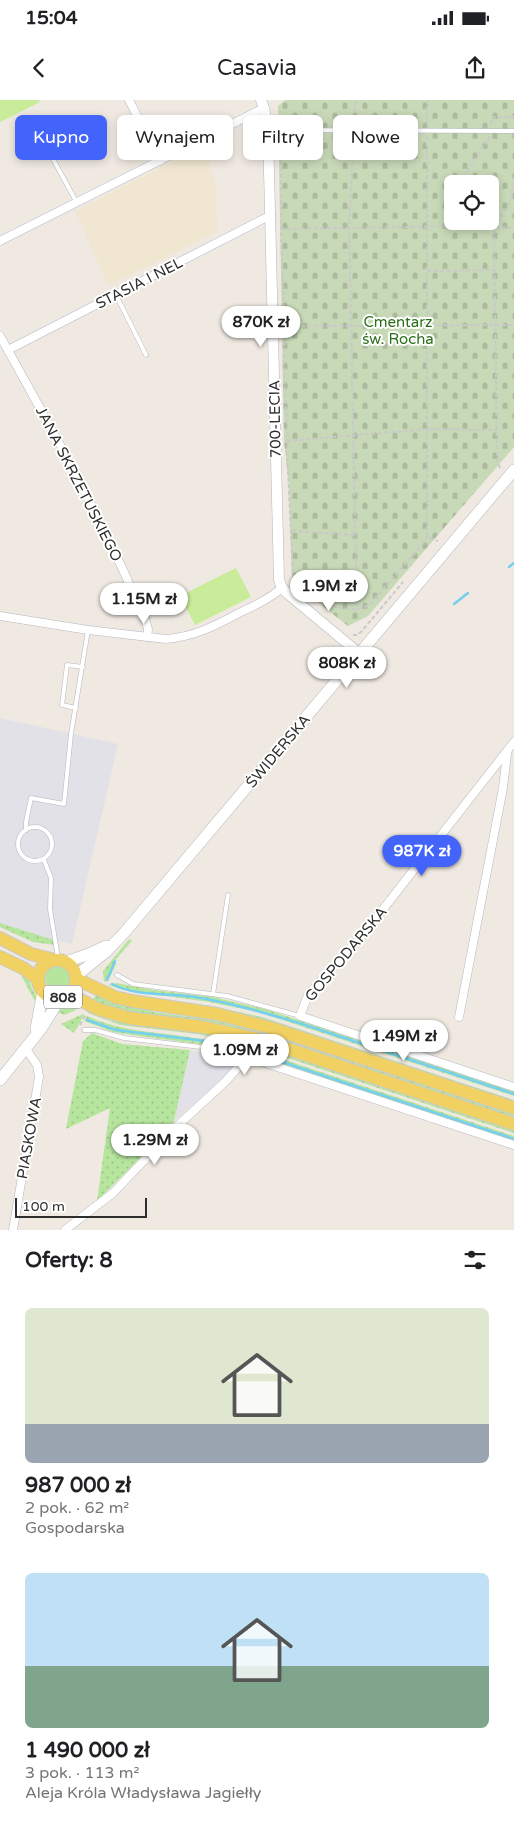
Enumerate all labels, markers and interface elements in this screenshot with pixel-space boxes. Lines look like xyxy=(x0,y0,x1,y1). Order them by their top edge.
text: 15:04 xyxy=(25,7,78,29)
icon: back xyxy=(25,54,53,82)
icon: share xyxy=(461,54,489,82)
text: Casavia xyxy=(217,55,297,81)
chip: Kupno xyxy=(15,115,107,160)
chip: Wynajem xyxy=(117,115,233,160)
chip: Filtry xyxy=(243,115,323,160)
chip: Nowe xyxy=(333,115,418,160)
map controls xyxy=(444,175,499,230)
button: locate xyxy=(444,175,499,230)
street label: STASIA I NEL xyxy=(93,253,186,313)
pin: 870K zł xyxy=(215,306,307,348)
text: 870K zł xyxy=(232,312,290,332)
park label: Cmentarz św. Rocha xyxy=(362,313,434,348)
street label: 700-LECIA xyxy=(265,380,285,458)
street label: JANA SKRZETUSKIEGO xyxy=(32,404,126,564)
pin: 1.9M zł xyxy=(283,570,375,612)
text: 1.9M zł xyxy=(301,576,357,596)
pin: 1.15M zł xyxy=(92,582,196,625)
text: 1.15M zł xyxy=(111,589,177,609)
pin: 808K zł xyxy=(301,646,393,689)
text: 808K zł xyxy=(318,653,376,673)
street label: ŚWIDERSKA xyxy=(242,711,314,791)
pin: 987K zł xyxy=(376,834,468,877)
text: 987K zł xyxy=(393,841,451,861)
street label: GOSPODARSKA xyxy=(301,903,391,1005)
road number: 808 xyxy=(44,986,82,1009)
pin: 1.49M zł xyxy=(352,1020,456,1062)
text: 1.49M zł xyxy=(371,1026,437,1046)
pin: 1.09M zł xyxy=(193,1034,297,1076)
text: 1.09M zł xyxy=(212,1040,278,1060)
street label: PIASKOWA xyxy=(13,1096,45,1180)
pin: 1.29M zł xyxy=(103,1124,207,1166)
text: 1.29M zł xyxy=(122,1130,188,1150)
scale bar xyxy=(15,1195,148,1218)
text: 100 m xyxy=(22,1198,65,1215)
icon: filters xyxy=(461,1246,489,1274)
text: Oferty: 8 xyxy=(25,1248,113,1273)
icon: home xyxy=(212,1340,302,1430)
text: 987 000 zł xyxy=(25,1473,131,1498)
text: 2 pok. · 62 m² xyxy=(25,1498,129,1518)
text: Gospodarska xyxy=(25,1518,125,1538)
icon: home xyxy=(212,1605,302,1695)
text: 1 490 000 zł xyxy=(25,1738,150,1763)
text: 3 pok. · 113 m² xyxy=(25,1763,139,1783)
text: Aleja Króla Władysława Jagiełły xyxy=(25,1783,261,1803)

